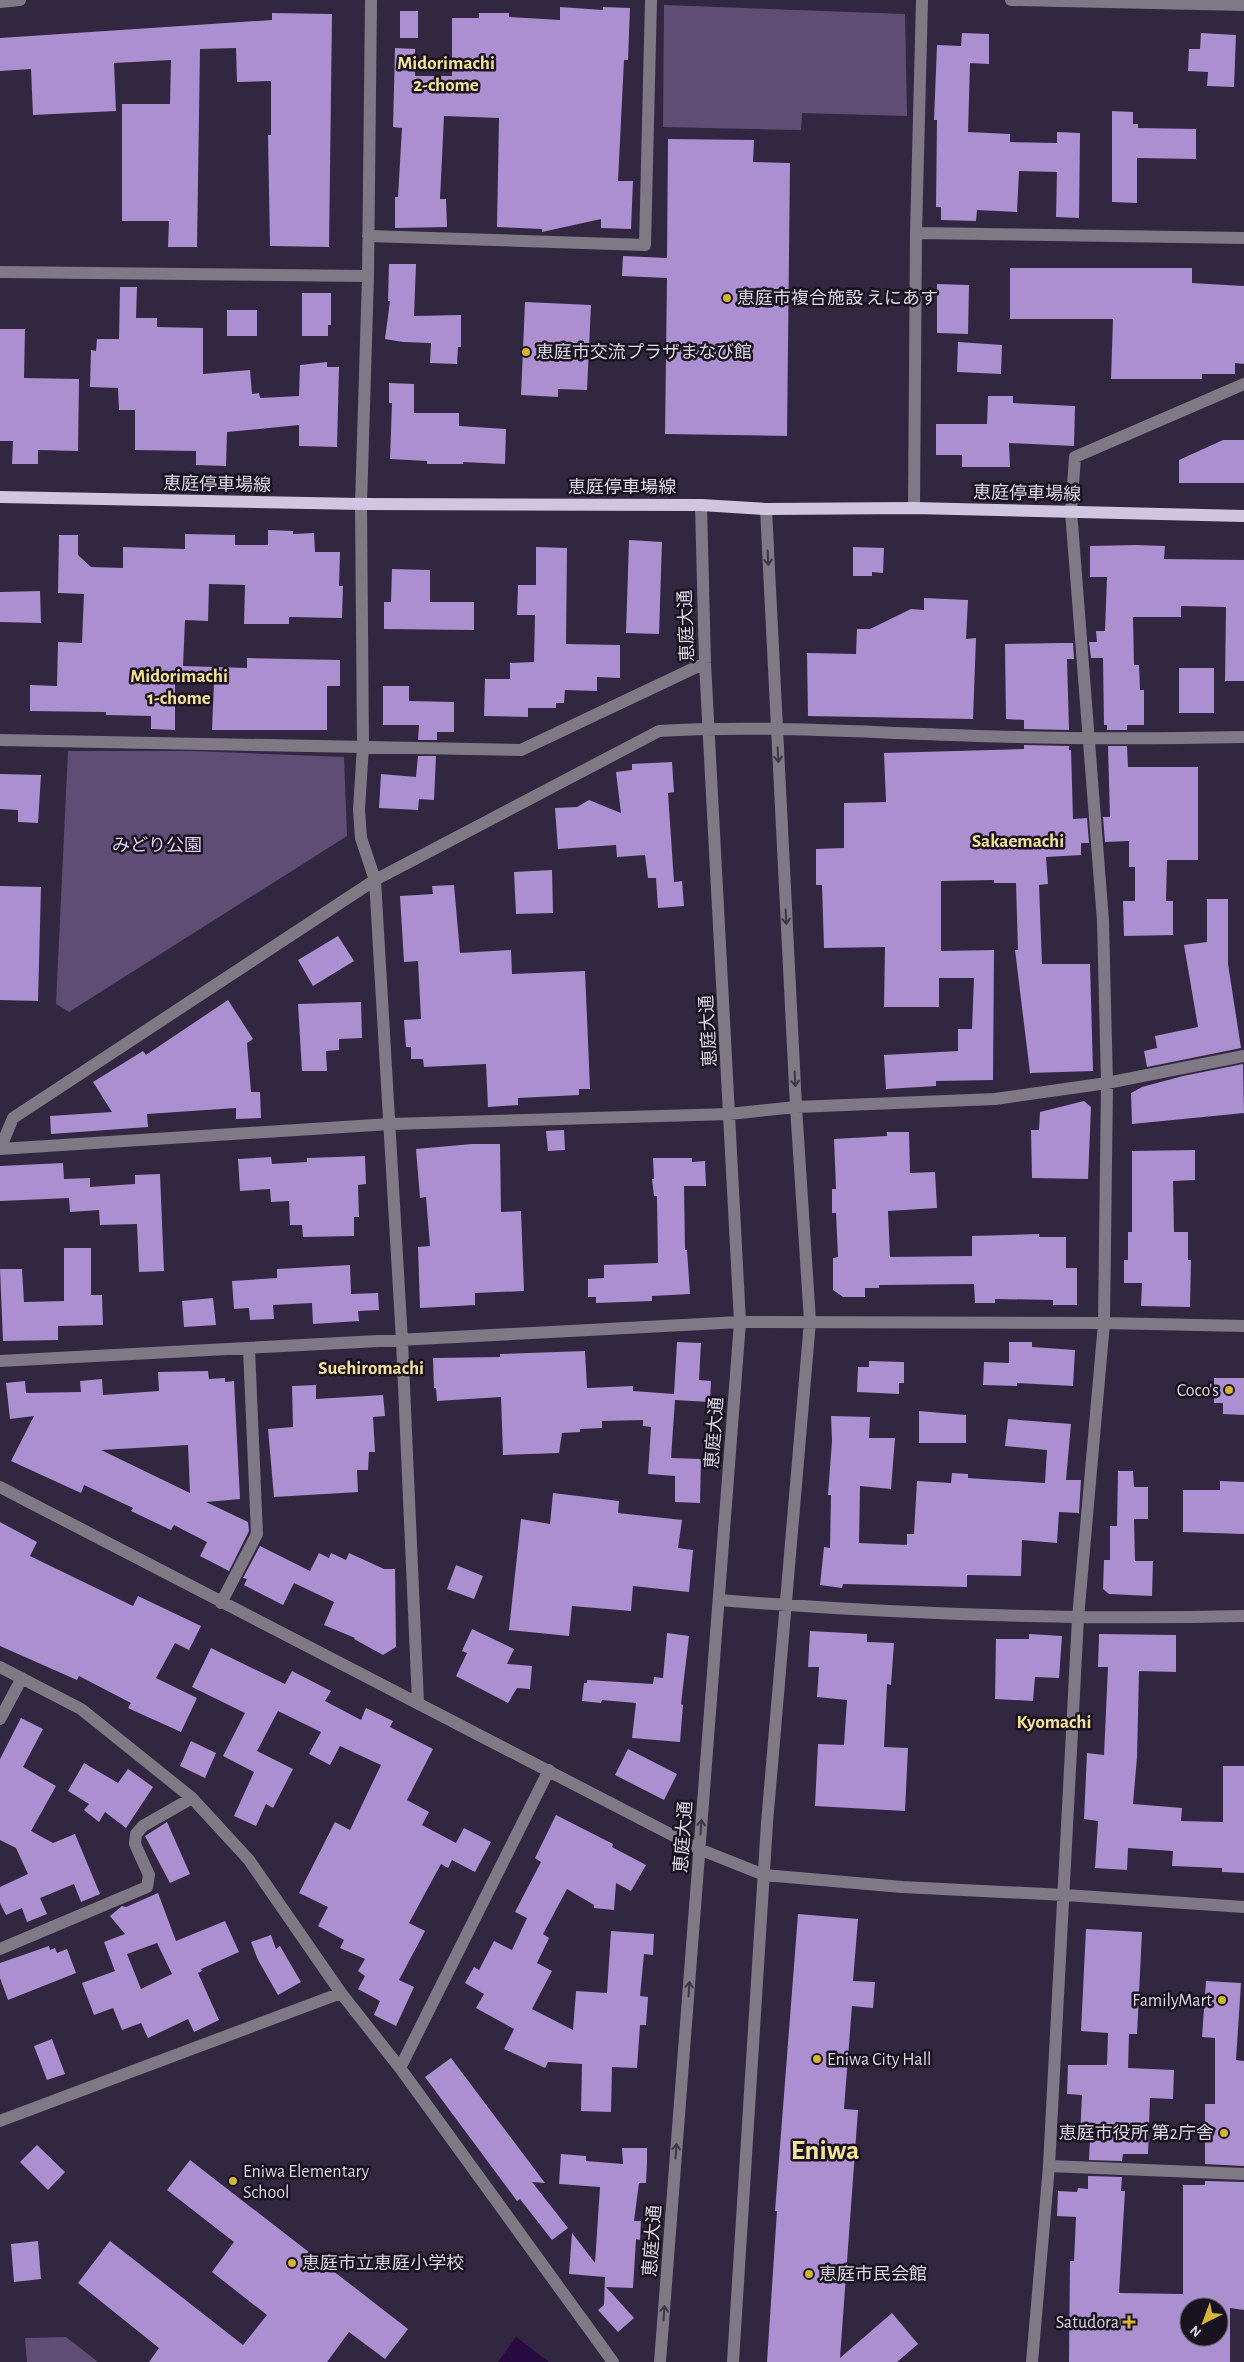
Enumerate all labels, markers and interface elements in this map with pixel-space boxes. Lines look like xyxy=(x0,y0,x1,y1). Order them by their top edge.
district label: Midorimachi 2-chome xyxy=(397,54,495,95)
place label: 恵庭市複合施設 えにあす xyxy=(737,288,938,308)
marker: 恵庭市複合施設 えにあす xyxy=(721,292,733,304)
place label: 恵庭市交流プラザまなび館 xyxy=(536,343,752,362)
marker: 恵庭市交流プラザまなび館 xyxy=(520,346,532,358)
street label: 恵庭停車場線 xyxy=(163,473,271,495)
street label: 恵庭停車場線 xyxy=(568,477,676,497)
street label: 恵庭停車場線 xyxy=(973,482,1081,504)
one-way arrow xyxy=(763,549,772,565)
street label: 恵庭大通 xyxy=(676,590,697,662)
district label: Midorimachi 1-chome xyxy=(130,667,228,708)
one-way arrow xyxy=(773,747,782,763)
district label: Sakaemachi xyxy=(972,832,1064,851)
park label: みどり公園 xyxy=(112,836,202,855)
one-way arrow xyxy=(782,909,791,925)
street label: 恵庭大通 xyxy=(697,995,720,1067)
one-way arrow xyxy=(790,1071,799,1087)
district label: Suehiromachi xyxy=(318,1359,424,1378)
place label: Coco's xyxy=(1177,1382,1219,1400)
marker: Coco's xyxy=(1223,1384,1235,1396)
street label: 恵庭大通 xyxy=(703,1396,726,1470)
district label: Kyomachi xyxy=(1017,1713,1091,1732)
street label: 恵庭大通 xyxy=(672,1800,695,1874)
one-way arrow xyxy=(696,1820,705,1836)
one-way arrow xyxy=(684,1982,693,1998)
place label: FamilyMart xyxy=(1132,1992,1212,2010)
marker: FamilyMart xyxy=(1216,1994,1228,2006)
place label: Eniwa City Hall xyxy=(827,2051,932,2069)
marker: Eniwa City Hall xyxy=(811,2053,823,2065)
place label: 恵庭市役所 第2庁舎 xyxy=(1059,2123,1214,2143)
marker: 恵庭市役所 第2庁舎 xyxy=(1218,2127,1230,2139)
district label: Eniwa xyxy=(791,2137,859,2165)
one-way arrow xyxy=(671,2144,681,2160)
place label: Eniwa Elementary School xyxy=(243,2163,370,2202)
marker: Eniwa Elementary School xyxy=(227,2175,239,2187)
street label: 恵庭大通 xyxy=(641,2204,664,2278)
place label: 恵庭市立恵庭小学校 xyxy=(302,2253,464,2273)
marker: 恵庭市立恵庭小学校 xyxy=(286,2257,298,2269)
place label: 恵庭市民会館 xyxy=(819,2265,927,2284)
marker: 恵庭市民会館 xyxy=(803,2268,815,2280)
north arrow xyxy=(1179,2297,1229,2347)
one-way arrow xyxy=(659,2306,669,2322)
place label: Satudora xyxy=(1056,2314,1119,2332)
marker: Satudora xyxy=(1123,2316,1135,2328)
text: N xyxy=(1188,2322,1204,2339)

